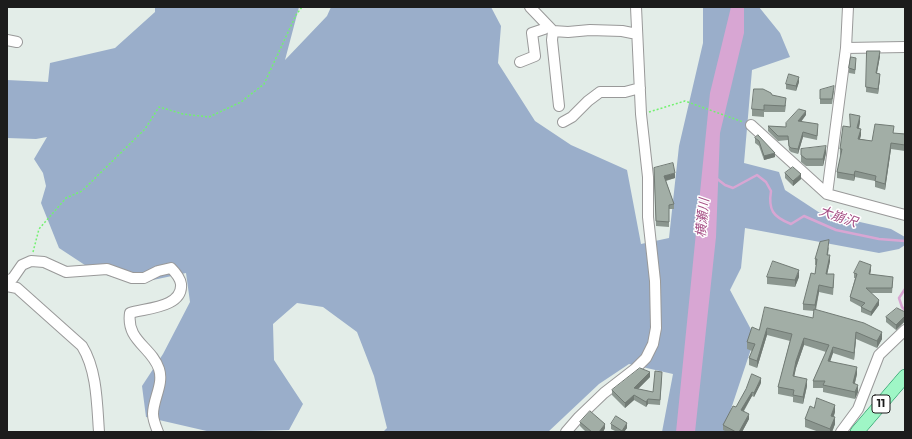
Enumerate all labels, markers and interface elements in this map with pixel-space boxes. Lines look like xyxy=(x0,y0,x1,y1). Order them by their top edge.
water label: 横瀬川 xyxy=(694,198,712,238)
water label: 大崩沢 xyxy=(817,203,859,231)
road number: 11 xyxy=(872,395,890,413)

